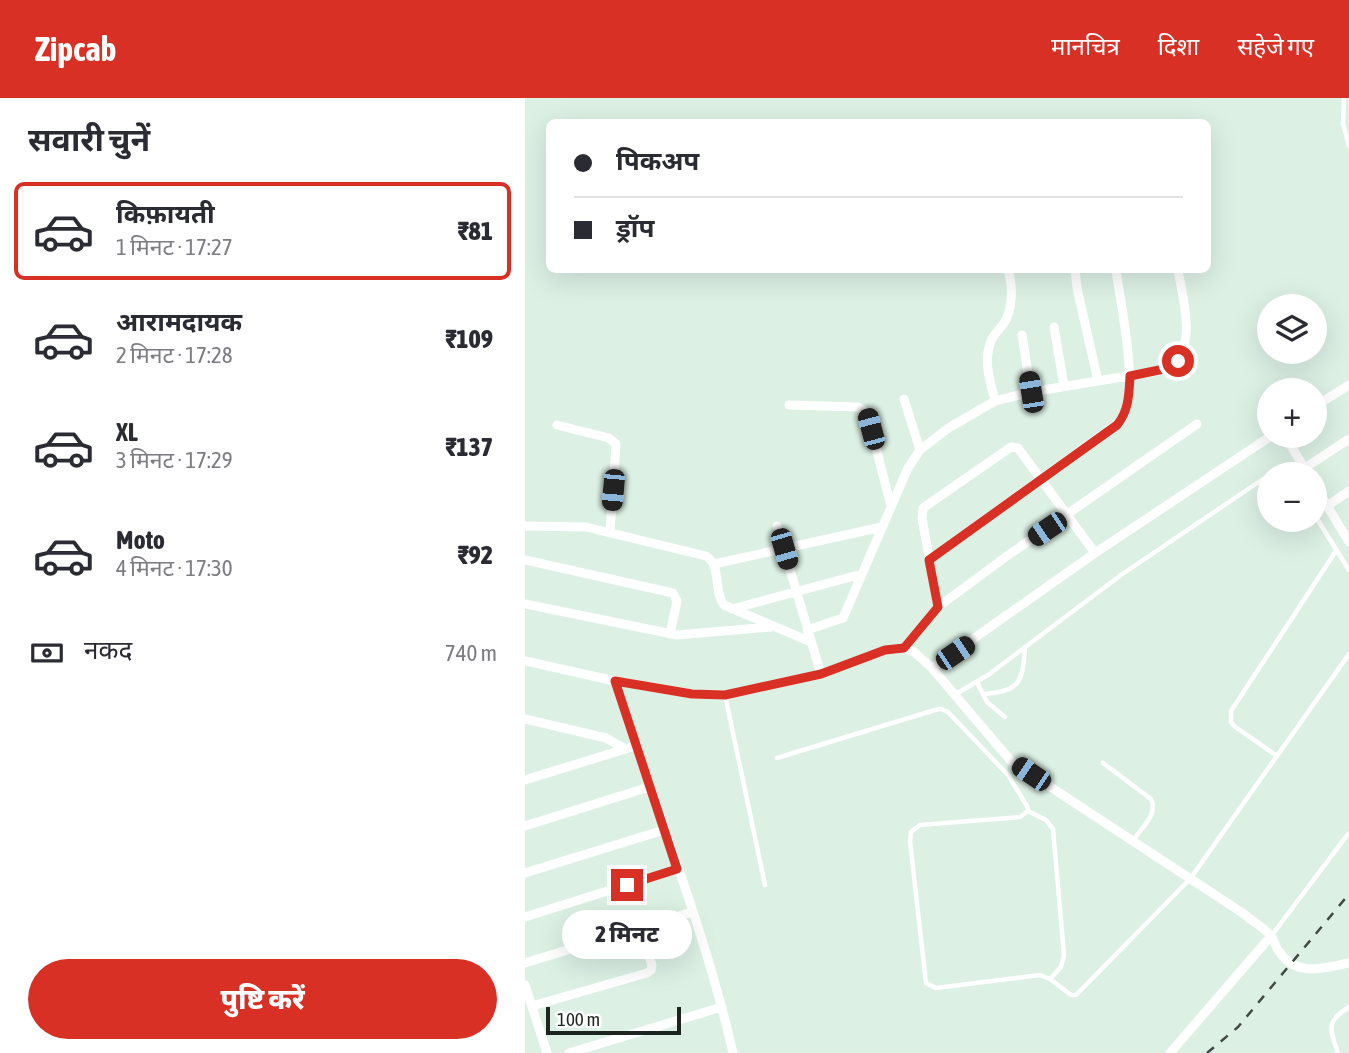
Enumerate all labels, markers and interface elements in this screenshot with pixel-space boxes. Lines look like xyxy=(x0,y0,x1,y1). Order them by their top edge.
text: Zipcab xyxy=(35,30,116,68)
text: मानचित्र xyxy=(1051,33,1120,60)
text: दिशा xyxy=(1158,33,1199,60)
text: सहेजे गए xyxy=(1237,33,1314,60)
text: सवारी चुनें xyxy=(28,121,150,158)
text: पिकअप xyxy=(616,146,699,176)
text: किफ़ायती xyxy=(116,199,215,229)
icon: car xyxy=(32,200,95,263)
text: ड्रॉप xyxy=(616,213,654,243)
text: ₹81 xyxy=(457,216,493,246)
text: 1 मिनट · 17:27 xyxy=(116,234,233,260)
map controls xyxy=(1257,294,1327,532)
button: layers xyxy=(1257,294,1327,364)
text: आरामदायक xyxy=(116,307,242,337)
icon: car xyxy=(32,308,95,371)
text: ₹109 xyxy=(445,324,493,354)
text: 2 मिनट · 17:28 xyxy=(116,342,233,368)
route start xyxy=(1162,345,1194,377)
car xyxy=(1018,370,1045,414)
button: + xyxy=(1257,378,1327,448)
car xyxy=(856,406,887,452)
icon: car xyxy=(32,416,95,479)
text: XL xyxy=(116,417,138,447)
text: ₹137 xyxy=(445,432,493,462)
text: 3 मिनट · 17:29 xyxy=(116,447,233,473)
button: − xyxy=(1257,462,1327,532)
car xyxy=(601,468,626,512)
car xyxy=(1024,509,1071,549)
icon: car xyxy=(32,524,95,587)
text: Moto xyxy=(116,525,165,555)
car xyxy=(769,526,800,572)
text: ₹92 xyxy=(457,540,493,570)
text: 4 मिनट · 17:30 xyxy=(116,555,233,581)
car xyxy=(932,633,979,673)
icon: cash xyxy=(28,634,66,672)
text: नकद xyxy=(84,635,132,665)
text: 740 m xyxy=(445,640,497,666)
car xyxy=(1008,754,1055,794)
route end xyxy=(611,869,643,901)
callout: 2 मिनट xyxy=(562,910,692,958)
text: 2 मिनट xyxy=(595,921,659,947)
button: पुष्टि करें xyxy=(28,959,497,1039)
scale bar xyxy=(546,1004,681,1036)
text: 100 m xyxy=(557,1008,600,1030)

